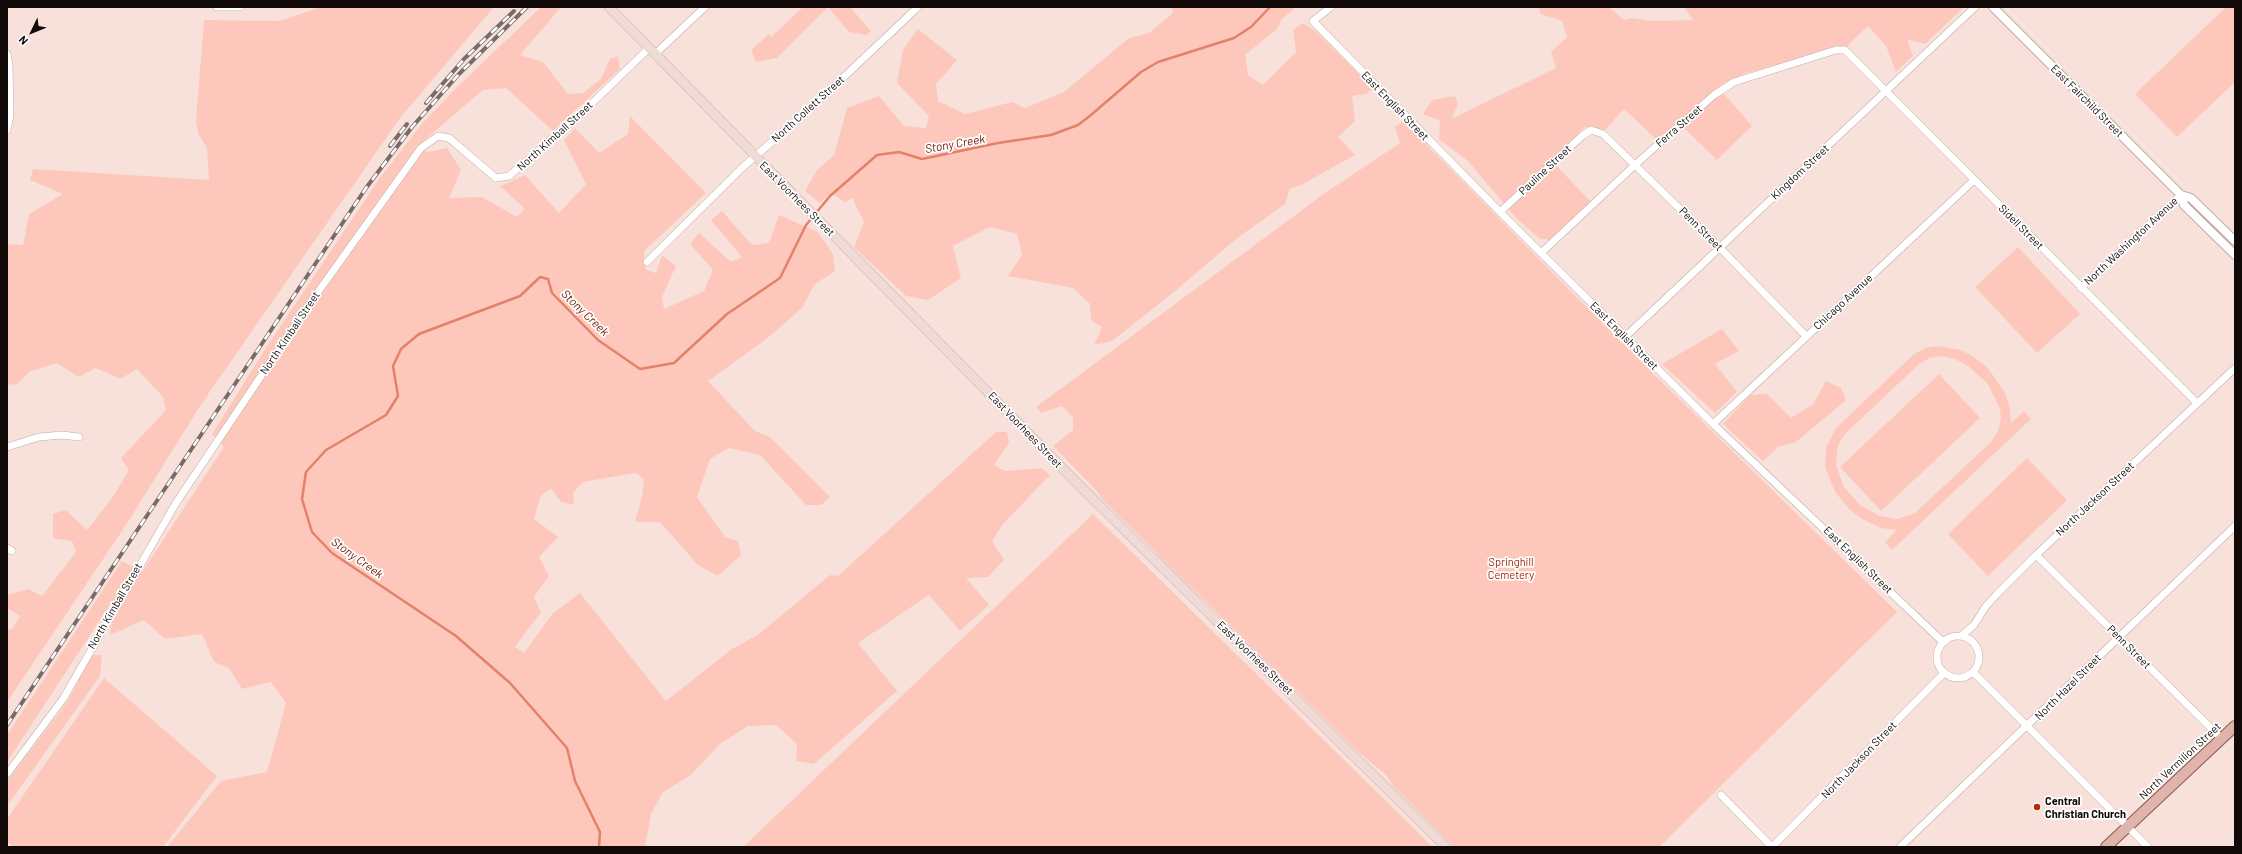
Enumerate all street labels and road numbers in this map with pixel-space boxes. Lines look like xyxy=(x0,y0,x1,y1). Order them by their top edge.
street label: East Fairchild Street xyxy=(2048,62,2126,140)
street label: East English Street xyxy=(1359,69,1431,143)
street label: North Collett Street xyxy=(769,73,847,145)
street label: North Kimball Street xyxy=(514,99,596,173)
street label: Ferra Street xyxy=(1653,102,1705,150)
street label: Pauline Street xyxy=(1516,142,1574,198)
street label: Kingdom Street xyxy=(1768,142,1832,202)
street label: East Voorhees Street xyxy=(757,159,837,239)
street label: North Washington Avenue xyxy=(2081,194,2181,288)
street label: Sidell Street xyxy=(1996,202,2046,252)
street label: Penn Street xyxy=(1676,204,1726,254)
street label: Chicago Avenue xyxy=(1811,271,1875,333)
street label: North Kimball Street xyxy=(257,289,323,377)
street label: East English Street xyxy=(1587,299,1661,373)
street label: East Voorhees Street xyxy=(985,389,1065,471)
street label: North Jackson Street xyxy=(2053,459,2137,539)
street label: East English Street xyxy=(1821,524,1895,596)
street label: North Kimball Street xyxy=(85,561,145,651)
street label: East Voorhees Street xyxy=(1214,618,1296,698)
street label: Penn Street xyxy=(2104,622,2154,672)
street label: North Hazel Street xyxy=(2032,651,2104,723)
street label: North Jackson Street xyxy=(1819,719,1899,801)
street label: North Vermilion Street xyxy=(2136,720,2224,802)

